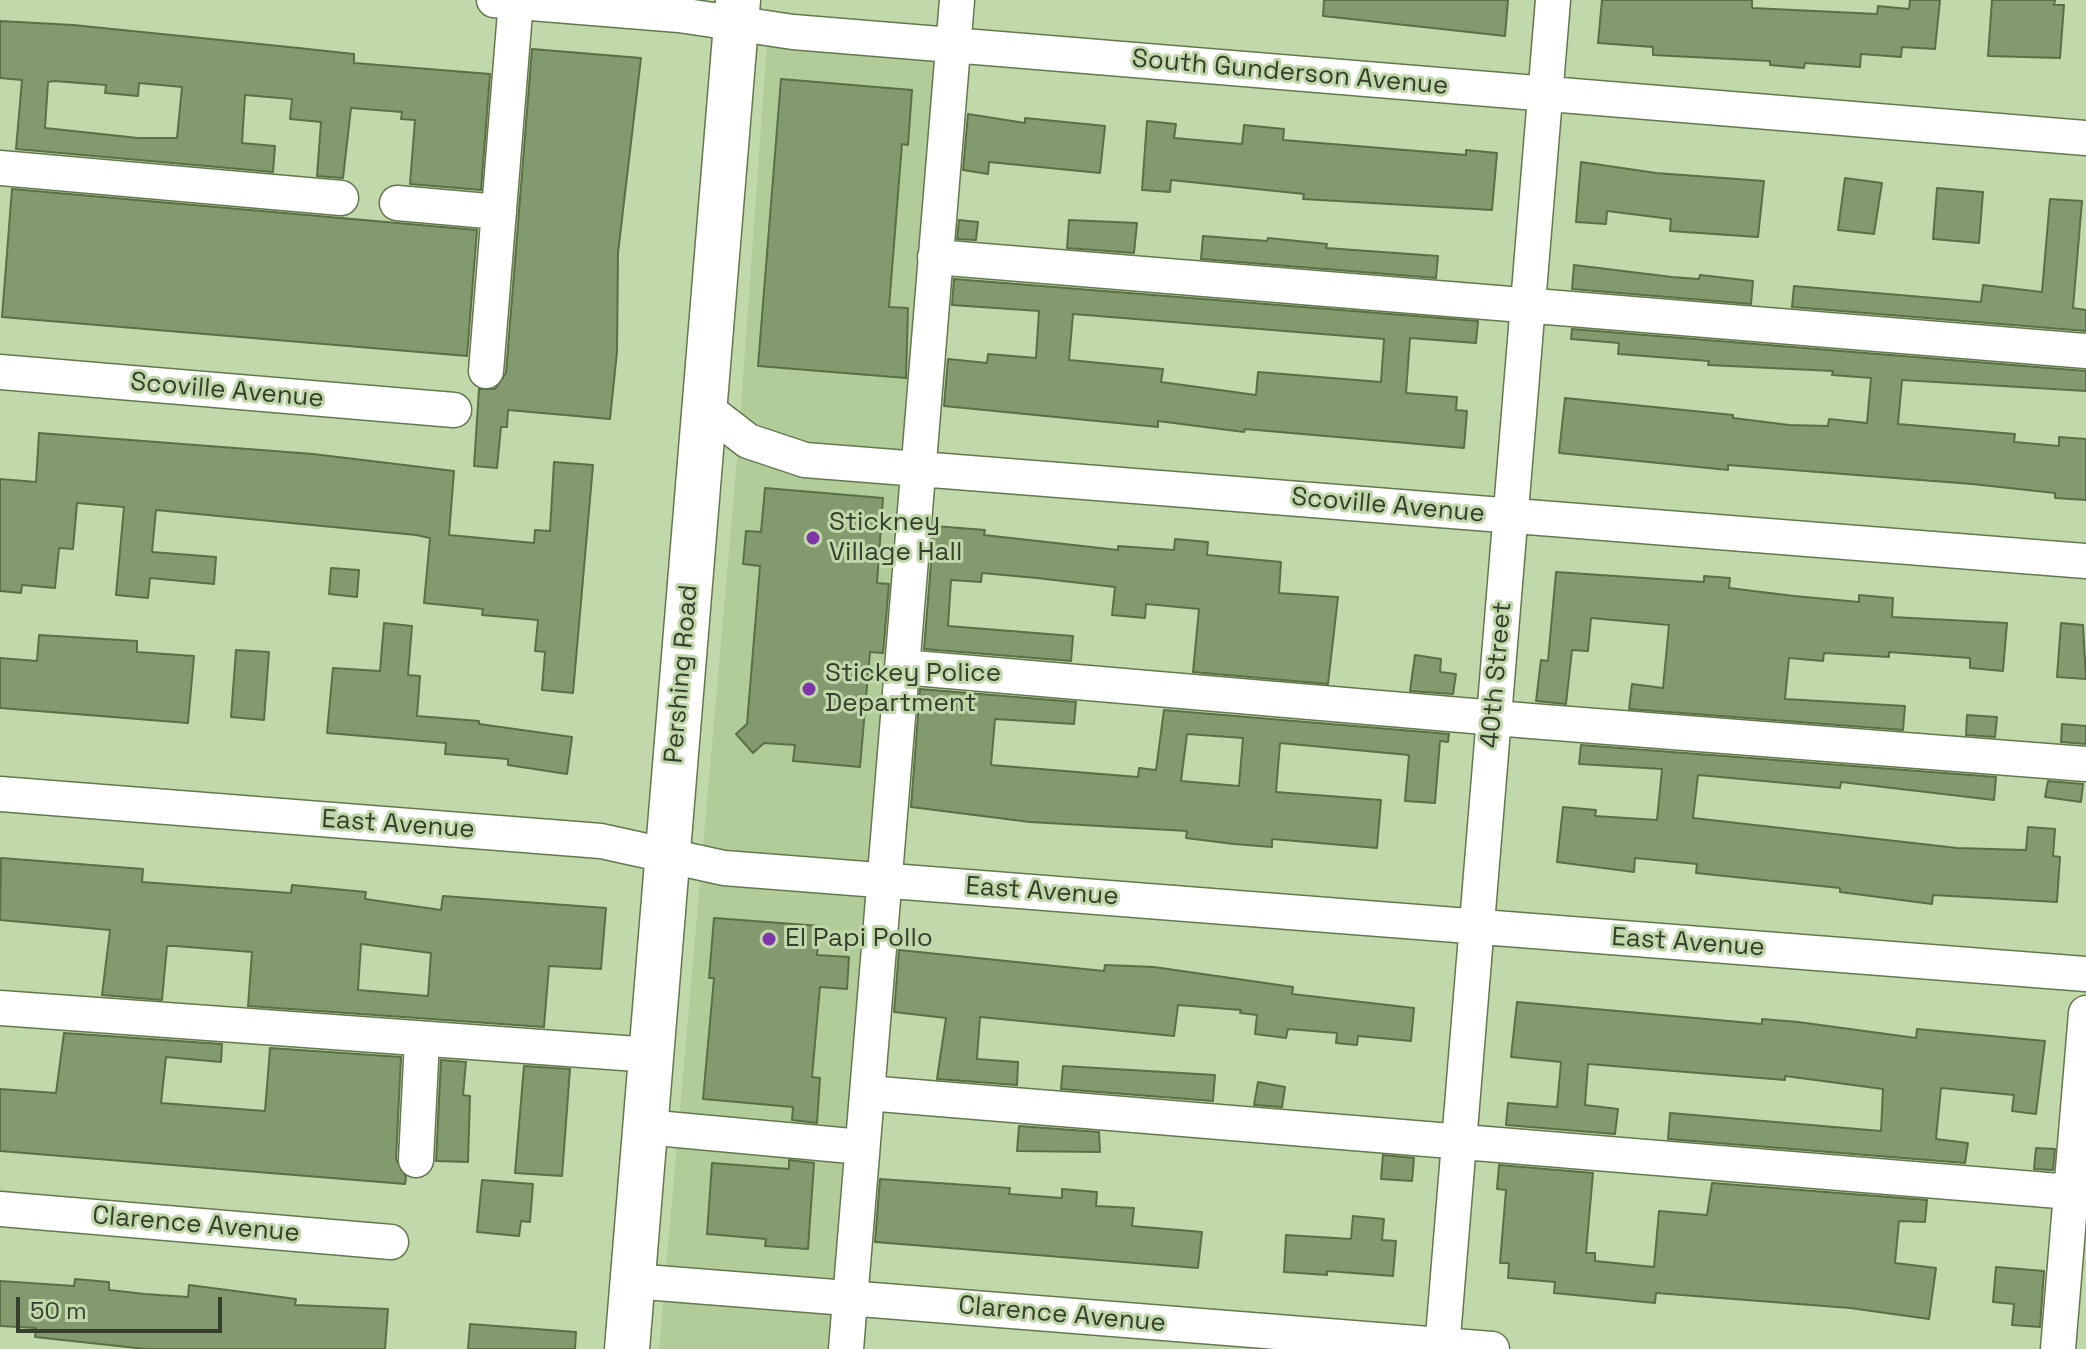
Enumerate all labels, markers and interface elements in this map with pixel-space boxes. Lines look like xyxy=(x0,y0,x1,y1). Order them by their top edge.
street label: South Gunderson Avenue xyxy=(1131,44,1449,102)
street label: Scoville Avenue xyxy=(129,367,325,415)
street label: Scoville Avenue xyxy=(1290,482,1486,530)
place label: Stickney Village Hall xyxy=(829,507,962,568)
marker: Stickney Village Hall xyxy=(804,529,822,547)
street label: Pershing Road xyxy=(659,583,705,765)
street label: 40th Street xyxy=(1475,600,1519,750)
place label: Stickey Police Department xyxy=(825,658,1001,720)
marker: Stickey Police Department xyxy=(800,680,818,698)
street label: East Avenue xyxy=(320,804,476,846)
street label: East Avenue xyxy=(964,871,1120,913)
street label: East Avenue xyxy=(1610,922,1766,964)
place label: El Papi Pollo xyxy=(785,923,933,955)
marker: El Papi Pollo xyxy=(760,930,778,948)
street label: Clarence Avenue xyxy=(91,1200,301,1250)
scale bar xyxy=(20,1281,226,1331)
street label: Clarence Avenue xyxy=(957,1290,1167,1340)
text: 50 m xyxy=(30,1295,87,1326)

